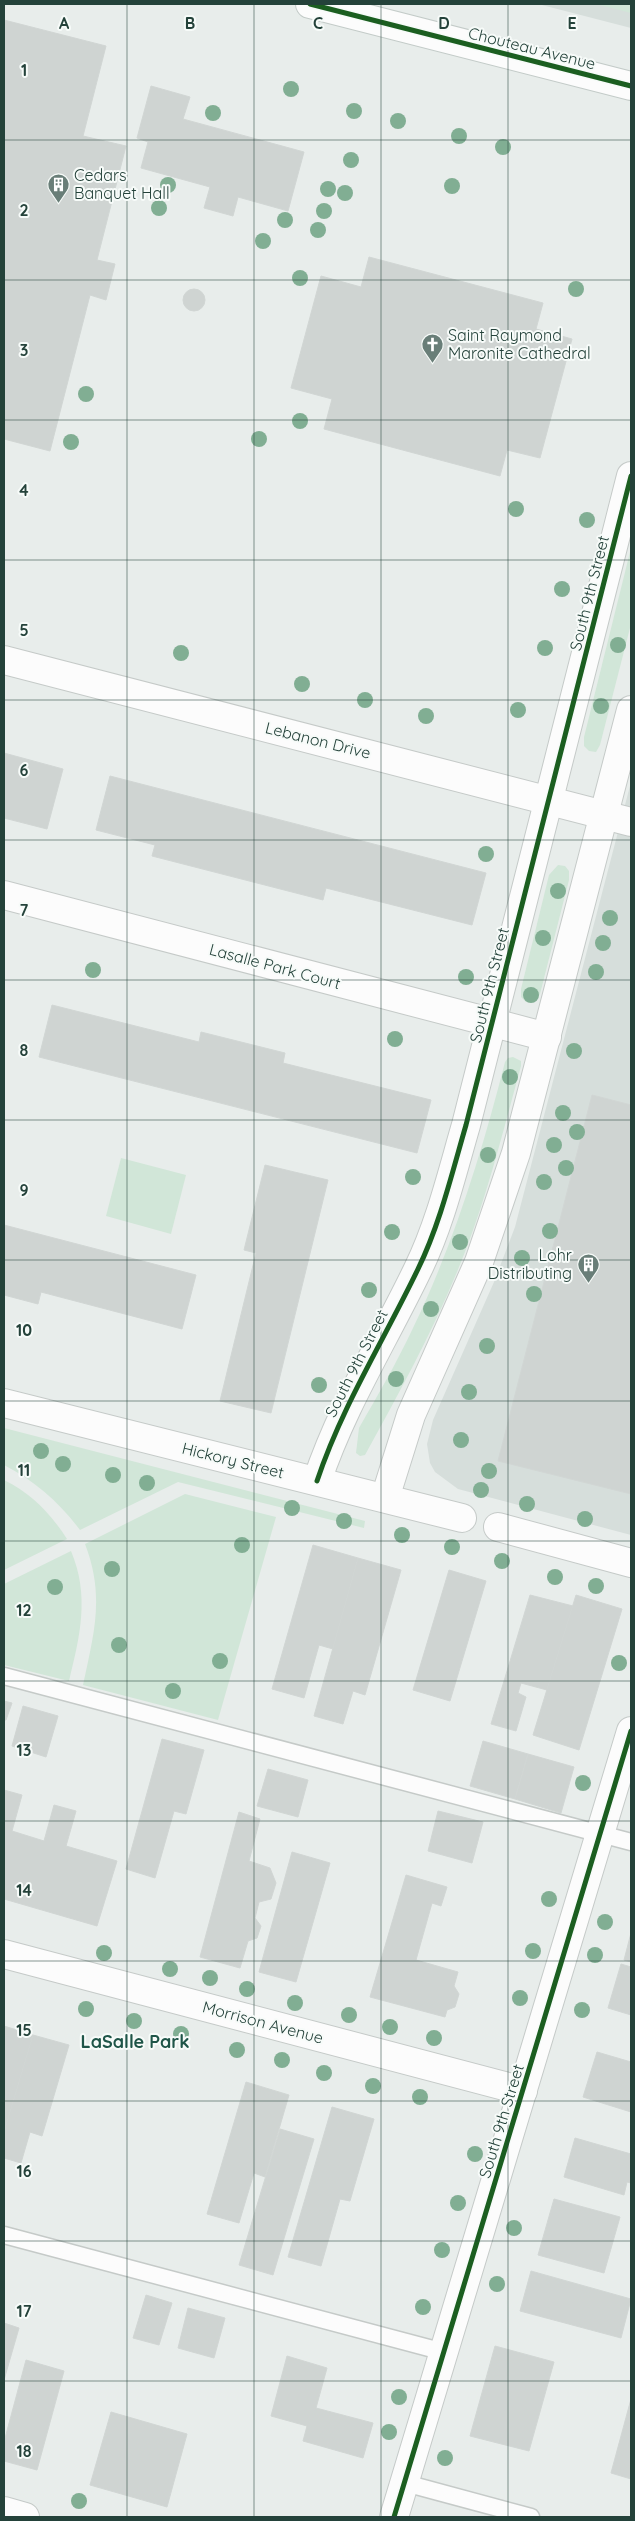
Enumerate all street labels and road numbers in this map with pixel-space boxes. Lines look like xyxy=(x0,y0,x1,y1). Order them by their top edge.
street label: Chouteau Avenue xyxy=(466,23,598,73)
street label: South 9th Street xyxy=(565,533,613,653)
street label: Lebanon Drive xyxy=(263,717,373,763)
street label: South 9th Street xyxy=(465,925,513,1045)
street label: Lasalle Park Court xyxy=(207,939,343,993)
street label: South 9th Street xyxy=(320,1306,392,1420)
street label: Hickory Street xyxy=(180,1438,286,1482)
street label: Morrison Avenue xyxy=(200,1996,326,2048)
street label: South 9th Street xyxy=(474,2062,528,2180)

